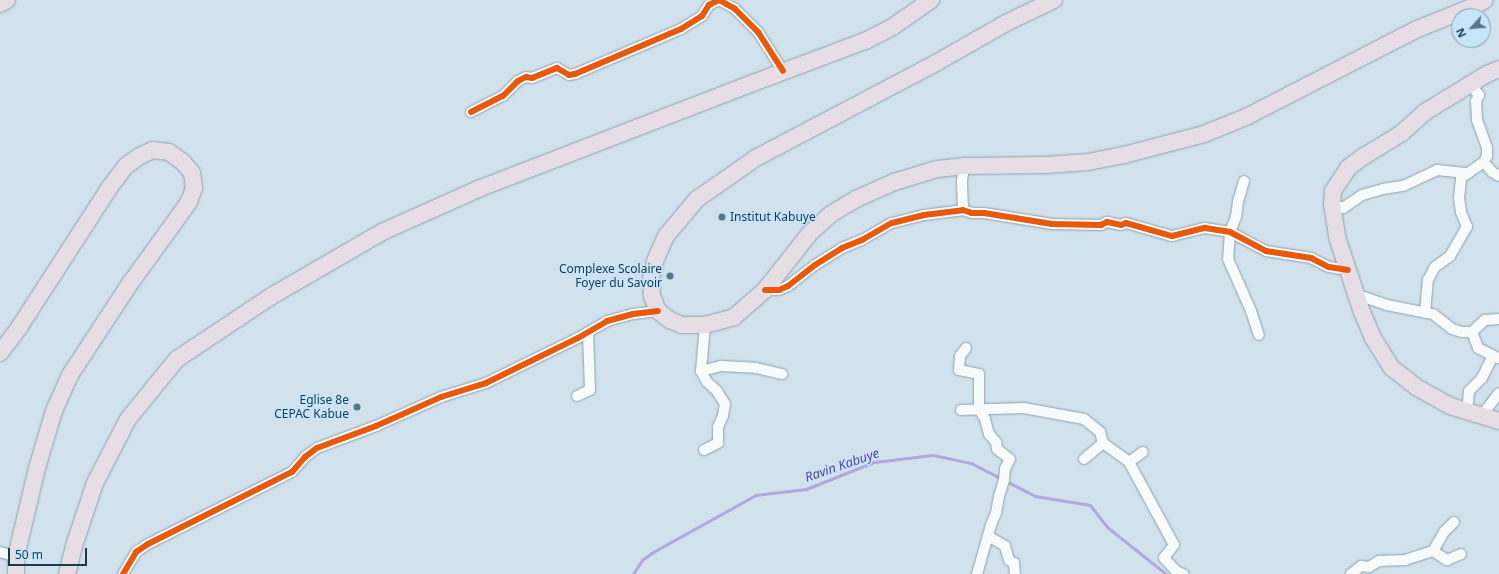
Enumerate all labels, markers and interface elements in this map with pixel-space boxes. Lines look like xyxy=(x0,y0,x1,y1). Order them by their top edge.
north arrow xyxy=(1451,8,1491,48)
text: N xyxy=(1452,26,1469,40)
place label: Institut Kabuye xyxy=(730,210,816,224)
marker: Institut Kabuye xyxy=(717,212,727,222)
place label: Complexe Scolaire Foyer du Savoir xyxy=(559,262,662,290)
marker: Complexe Scolaire Foyer du Savoir xyxy=(665,271,675,281)
place label: Eglise 8e CEPAC Kabue xyxy=(274,393,349,421)
marker: Eglise 8e CEPAC Kabue xyxy=(352,402,362,412)
water label: Ravin Kabuye xyxy=(803,445,881,485)
scale bar xyxy=(10,540,89,566)
text: 50 m xyxy=(15,546,43,563)

